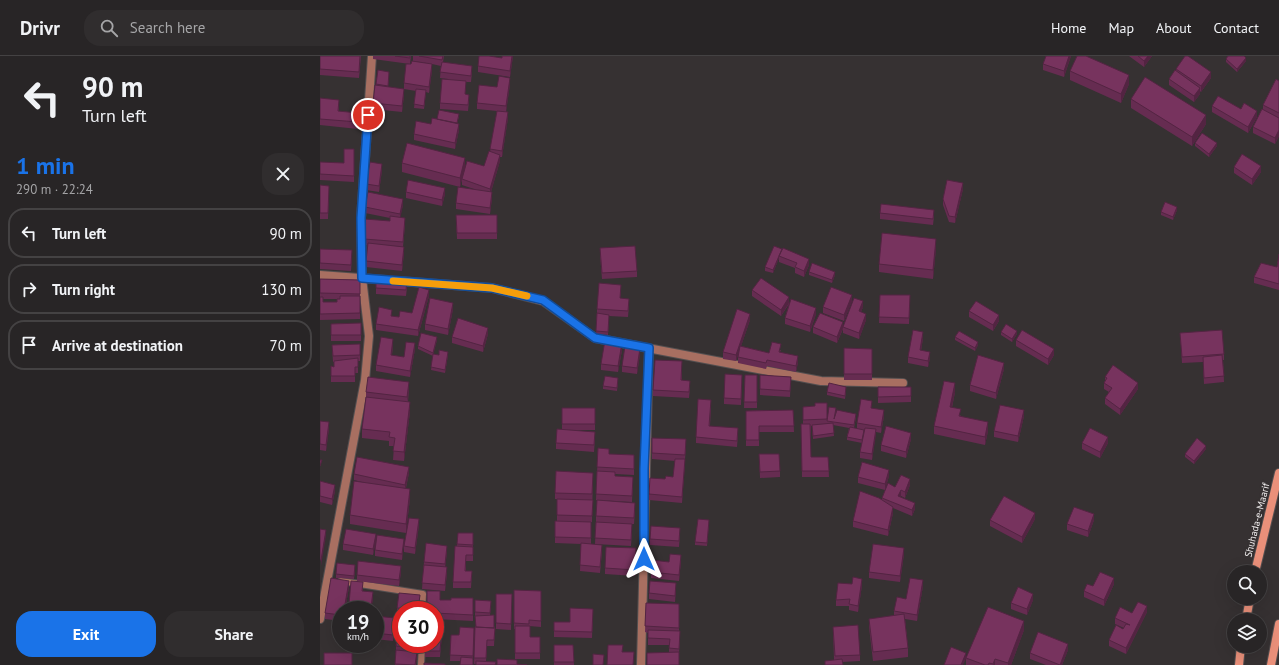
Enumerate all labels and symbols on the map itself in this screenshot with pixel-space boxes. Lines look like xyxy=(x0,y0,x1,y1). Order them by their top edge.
pin xyxy=(351,98,385,132)
street label: Shuhada-e-Maarif xyxy=(1241,481,1273,559)
position arrow xyxy=(623,538,665,580)
speed limit sign: 30 xyxy=(392,601,444,653)

